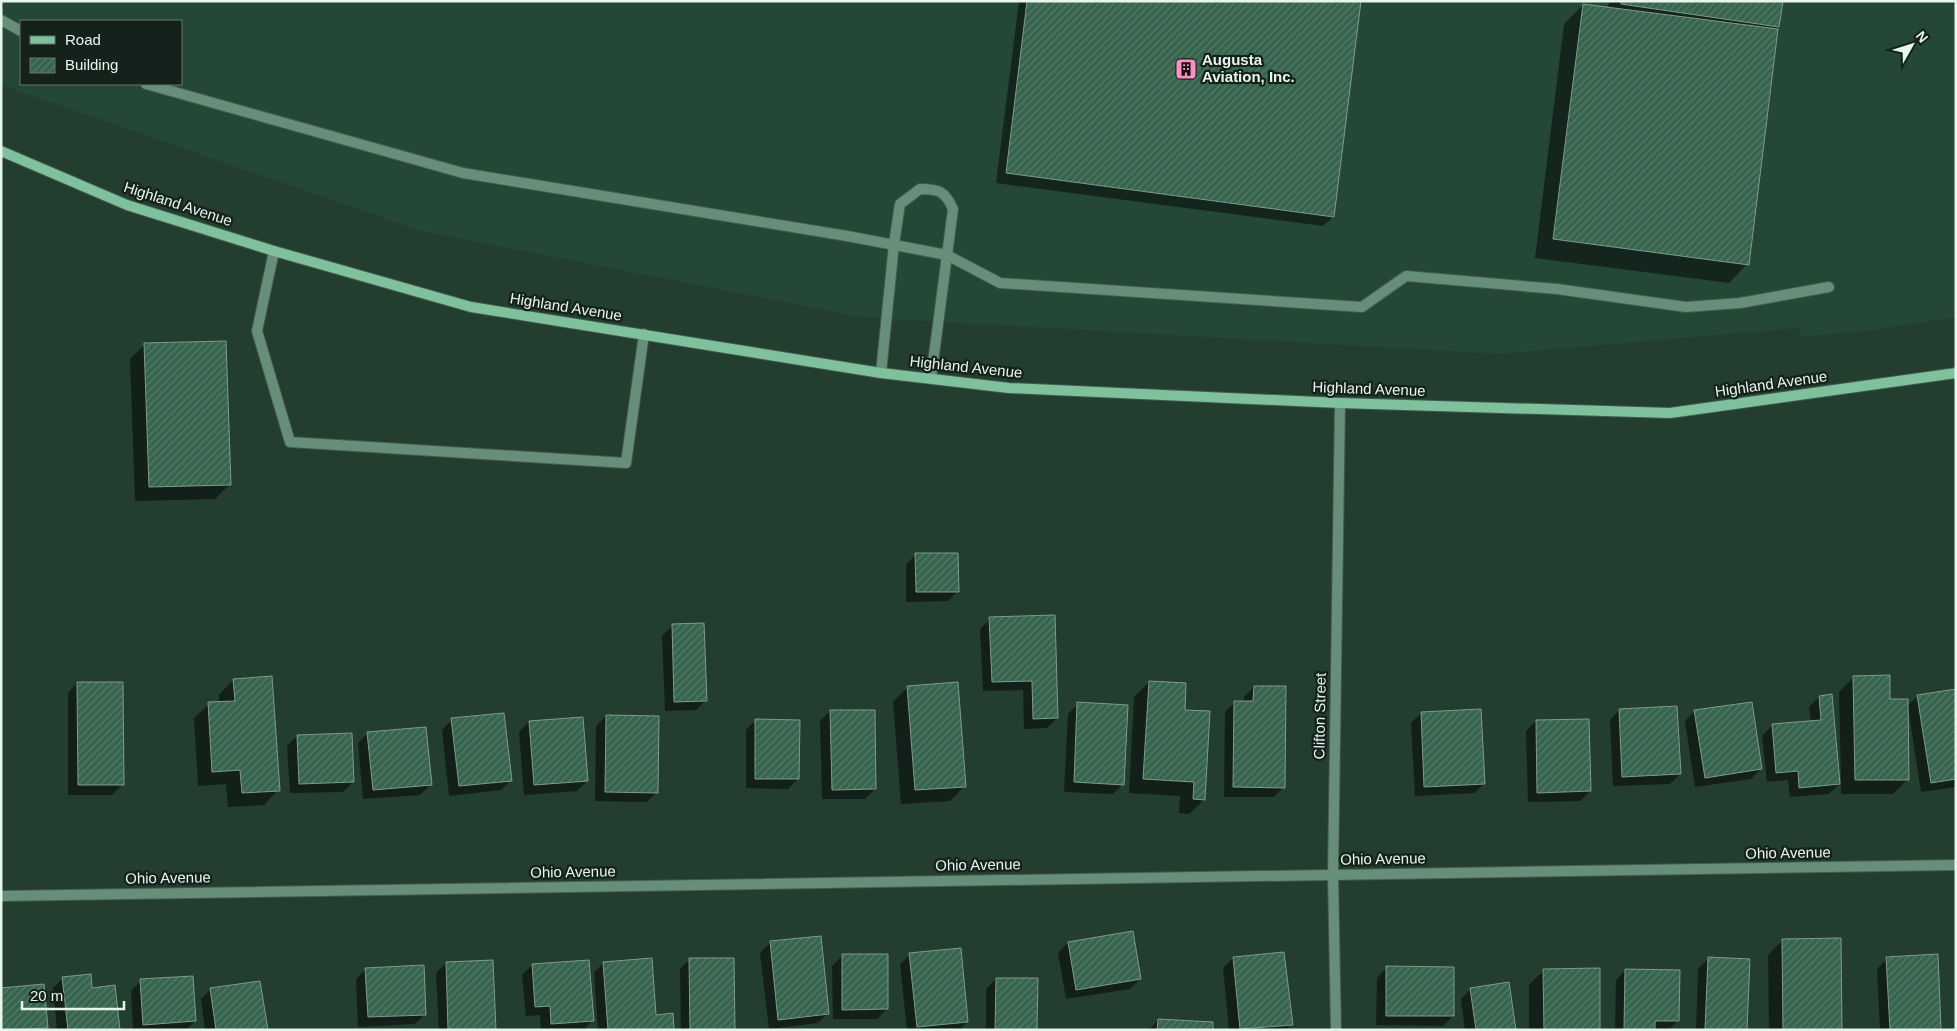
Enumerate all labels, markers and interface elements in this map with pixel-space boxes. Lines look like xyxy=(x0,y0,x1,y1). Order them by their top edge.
legend xyxy=(20,20,182,85)
north arrow xyxy=(1887,20,1937,70)
text: N xyxy=(1913,28,1932,46)
text: Road xyxy=(65,31,101,48)
place label: Augusta Aviation, Inc. xyxy=(1202,51,1295,85)
text: Building xyxy=(65,56,118,73)
building icon: Augusta Aviation, Inc. xyxy=(1174,57,1198,81)
street label: Highland Avenue xyxy=(122,178,235,229)
street label: Highland Avenue xyxy=(509,289,623,324)
street label: Highland Avenue xyxy=(909,352,1023,381)
street label: Highland Avenue xyxy=(1714,367,1828,400)
street label: Highland Avenue xyxy=(1312,378,1426,399)
street label: Clifton Street xyxy=(1310,672,1329,759)
street label: Ohio Avenue xyxy=(1745,843,1831,862)
street label: Ohio Avenue xyxy=(1340,849,1426,868)
street label: Ohio Avenue xyxy=(935,855,1021,874)
street label: Ohio Avenue xyxy=(530,862,616,881)
street label: Ohio Avenue xyxy=(125,868,211,887)
scale bar xyxy=(22,978,125,1010)
text: 20 m xyxy=(30,987,63,1004)

